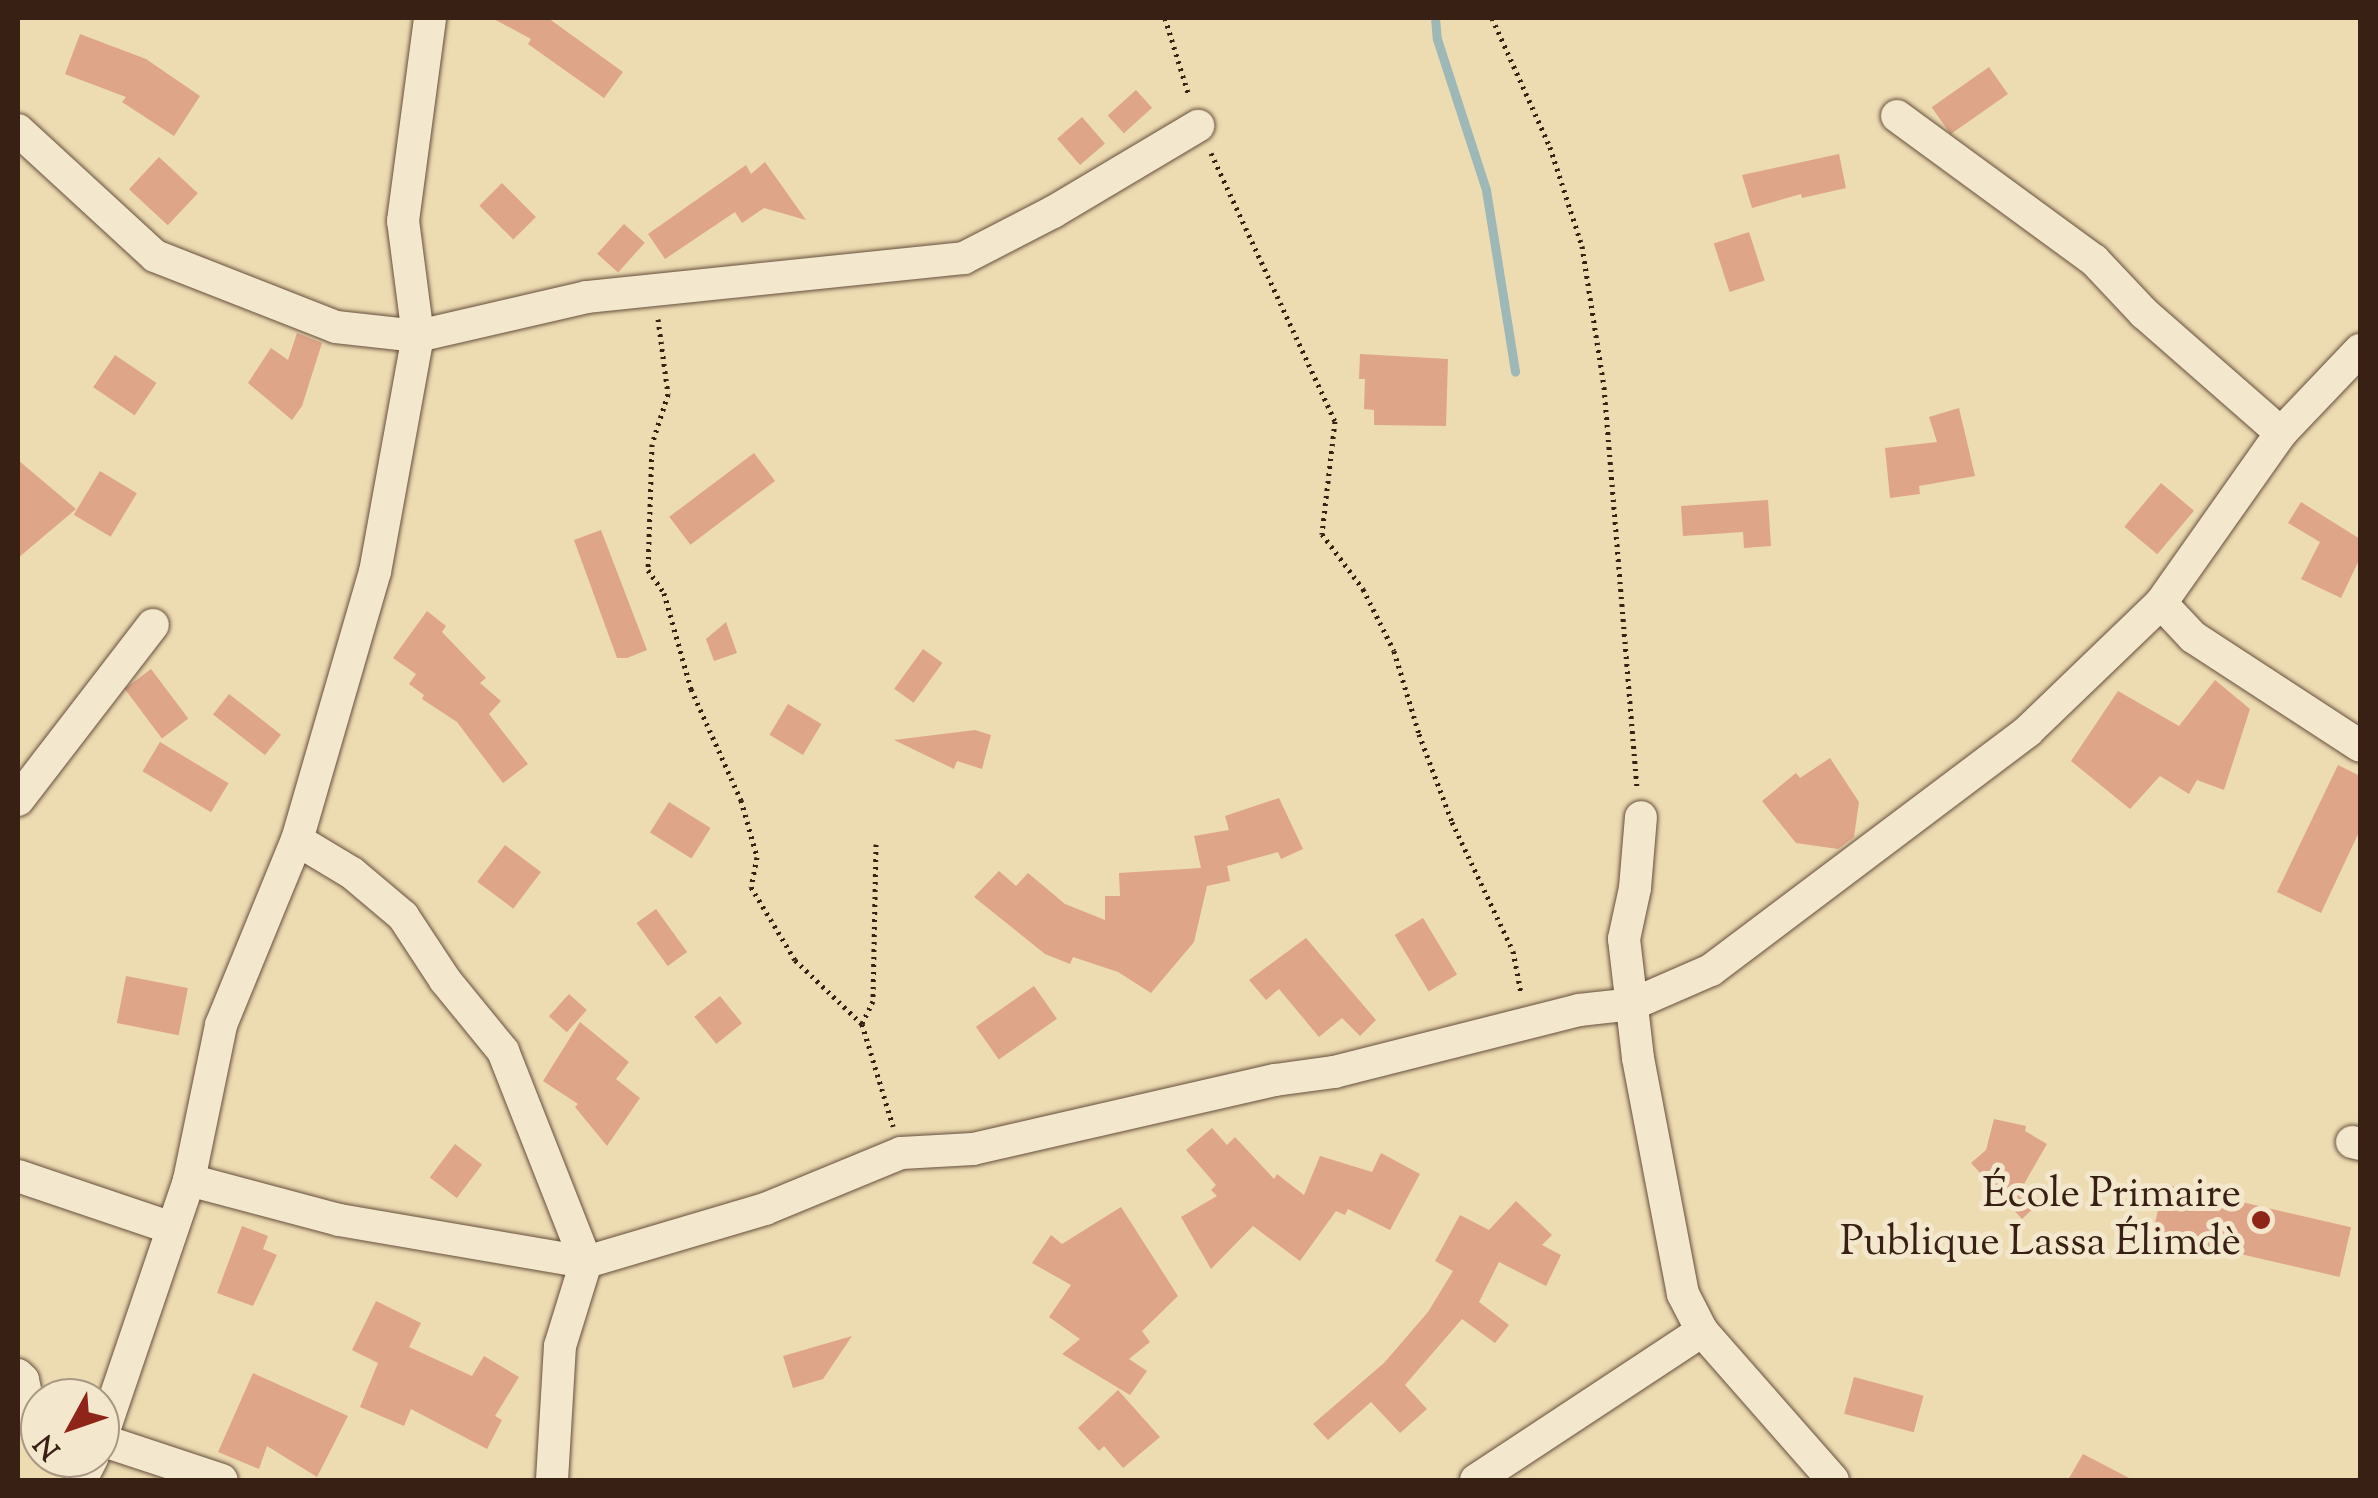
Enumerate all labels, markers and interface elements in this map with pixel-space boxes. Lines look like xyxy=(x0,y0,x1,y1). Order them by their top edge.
place label: École Primaire Publique Lassa Élimdè xyxy=(1840,1171,2241,1270)
marker: École Primaire Publique Lassa Élimdè xyxy=(2250,1209,2272,1231)
north arrow xyxy=(20,1378,120,1478)
text: N xyxy=(26,1425,71,1467)

